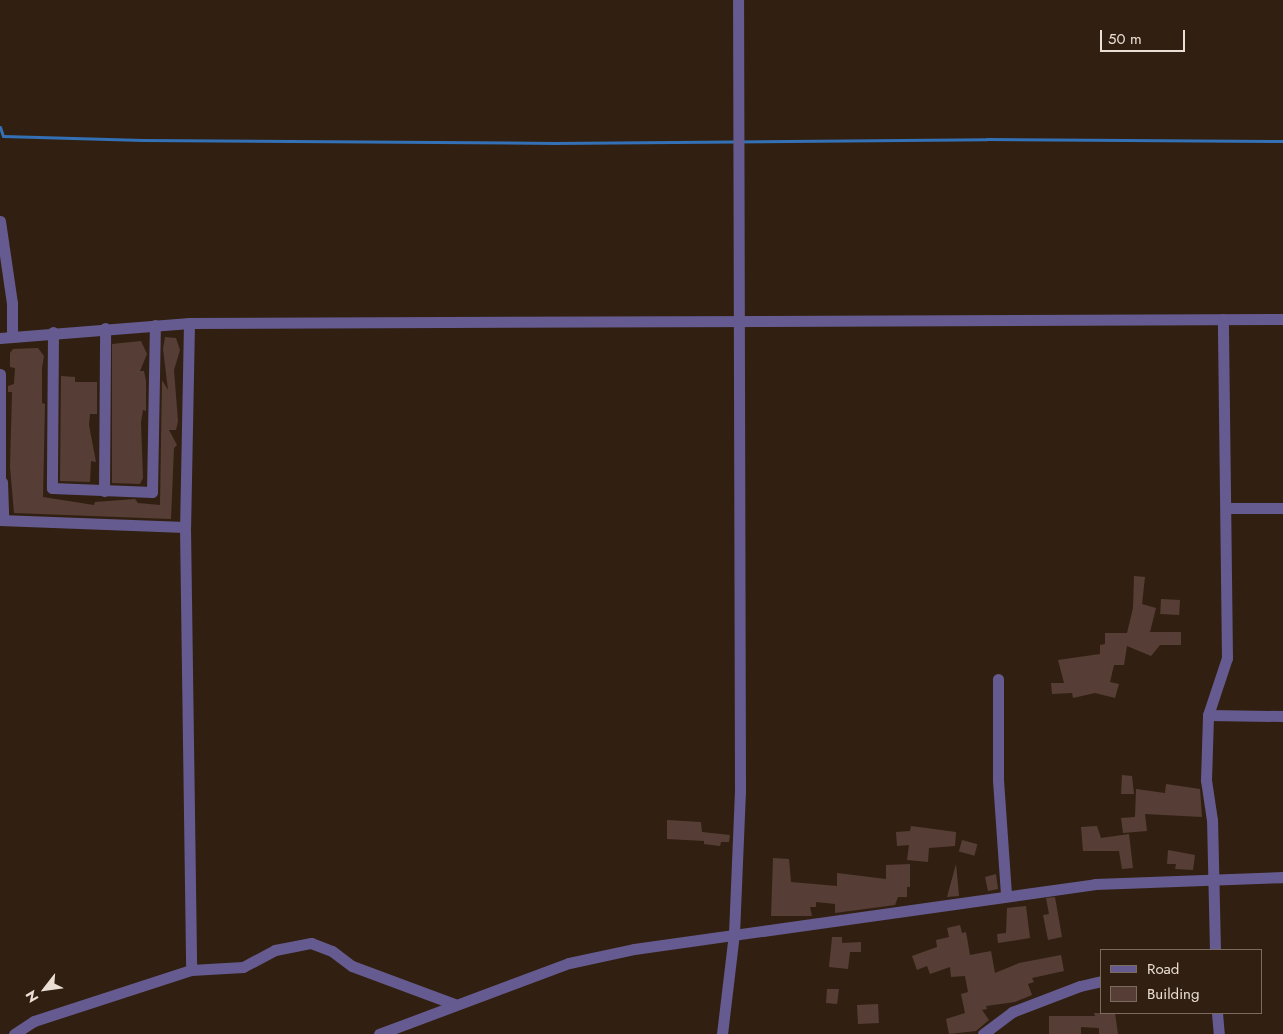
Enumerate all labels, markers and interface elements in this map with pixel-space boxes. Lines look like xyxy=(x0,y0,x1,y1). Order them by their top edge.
scale bar xyxy=(1103,20,1188,52)
text: 50 m xyxy=(1108,28,1142,50)
legend xyxy=(1100,949,1263,1014)
text: Road xyxy=(1147,958,1179,980)
north arrow xyxy=(20,964,70,1014)
text: Building xyxy=(1147,983,1199,1005)
text: N xyxy=(21,987,43,1006)

